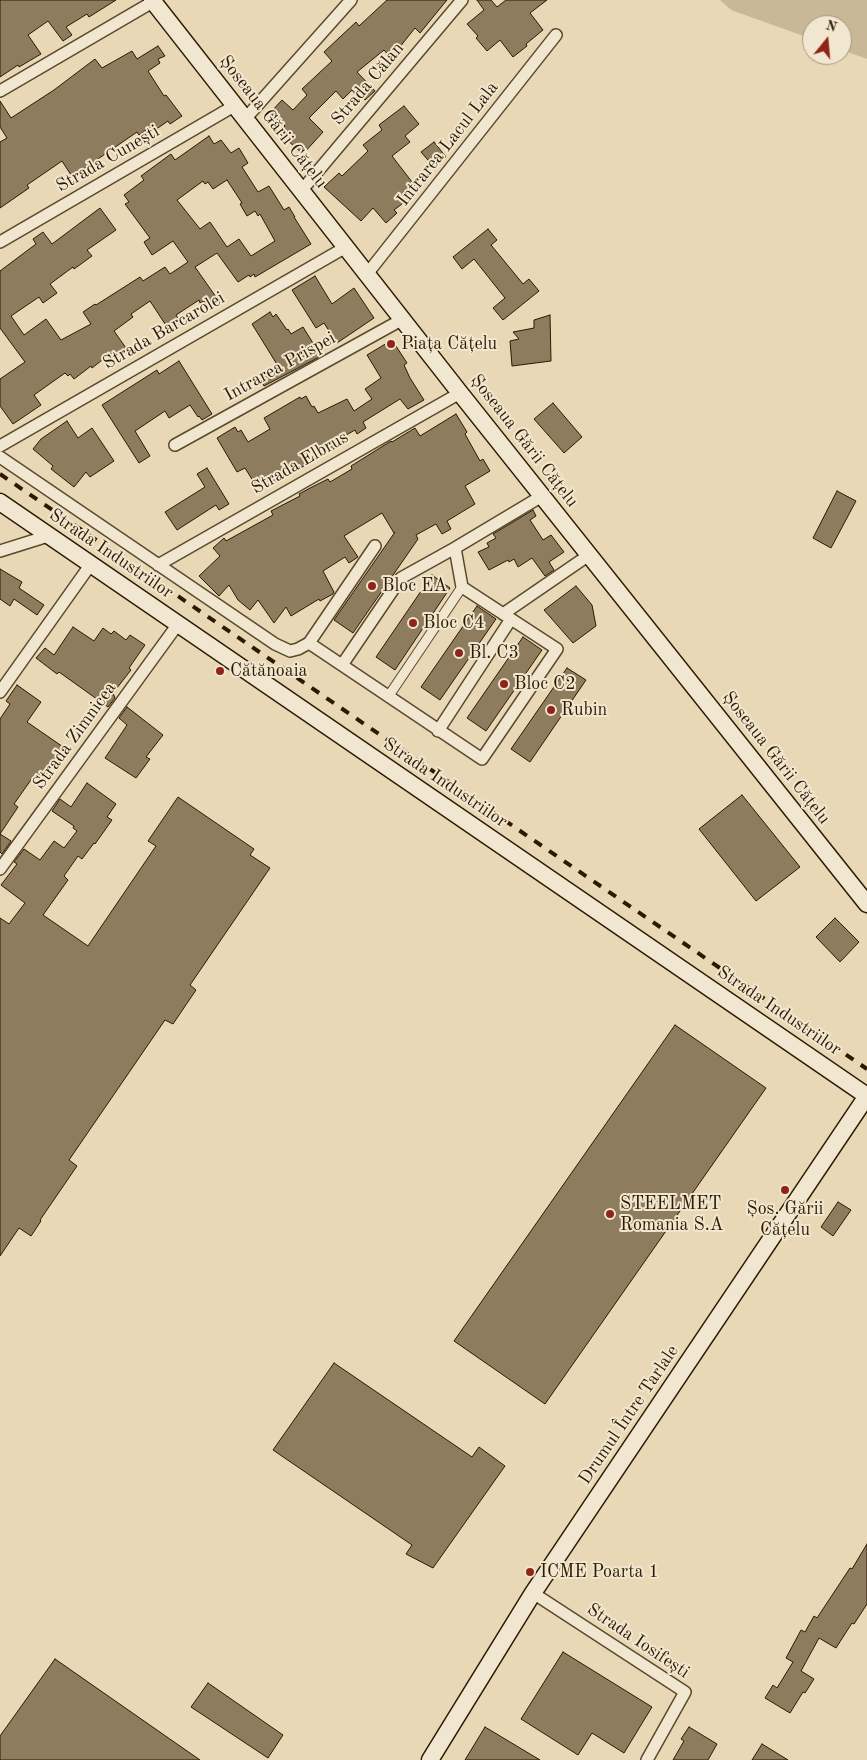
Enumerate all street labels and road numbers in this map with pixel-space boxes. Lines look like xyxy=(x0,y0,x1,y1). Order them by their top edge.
street label: Strada Călan xyxy=(327,38,409,130)
street label: Șoseaua Gării Cățelu xyxy=(214,51,332,193)
street label: Intrarea Lacul Lala xyxy=(393,77,503,211)
street label: Strada Cunești xyxy=(52,121,164,197)
street label: Strada Barcarolei xyxy=(99,287,229,375)
street label: Intrarea Prispei xyxy=(221,328,339,406)
street label: Șoseaua Gării Cățelu xyxy=(465,370,583,512)
street label: Strada Elbrus xyxy=(248,427,352,499)
street label: Strada Industriilor xyxy=(45,504,177,604)
street label: Strada Zimnicea xyxy=(29,678,121,794)
street label: Șoseaua Gării Cățelu xyxy=(717,687,835,829)
street label: Strada Industriilor xyxy=(379,733,511,833)
street label: Strada Industriilor xyxy=(713,961,845,1061)
street label: Drumul Între Tarlale xyxy=(574,1341,684,1489)
street label: Strada Iosifești xyxy=(583,1599,693,1683)

